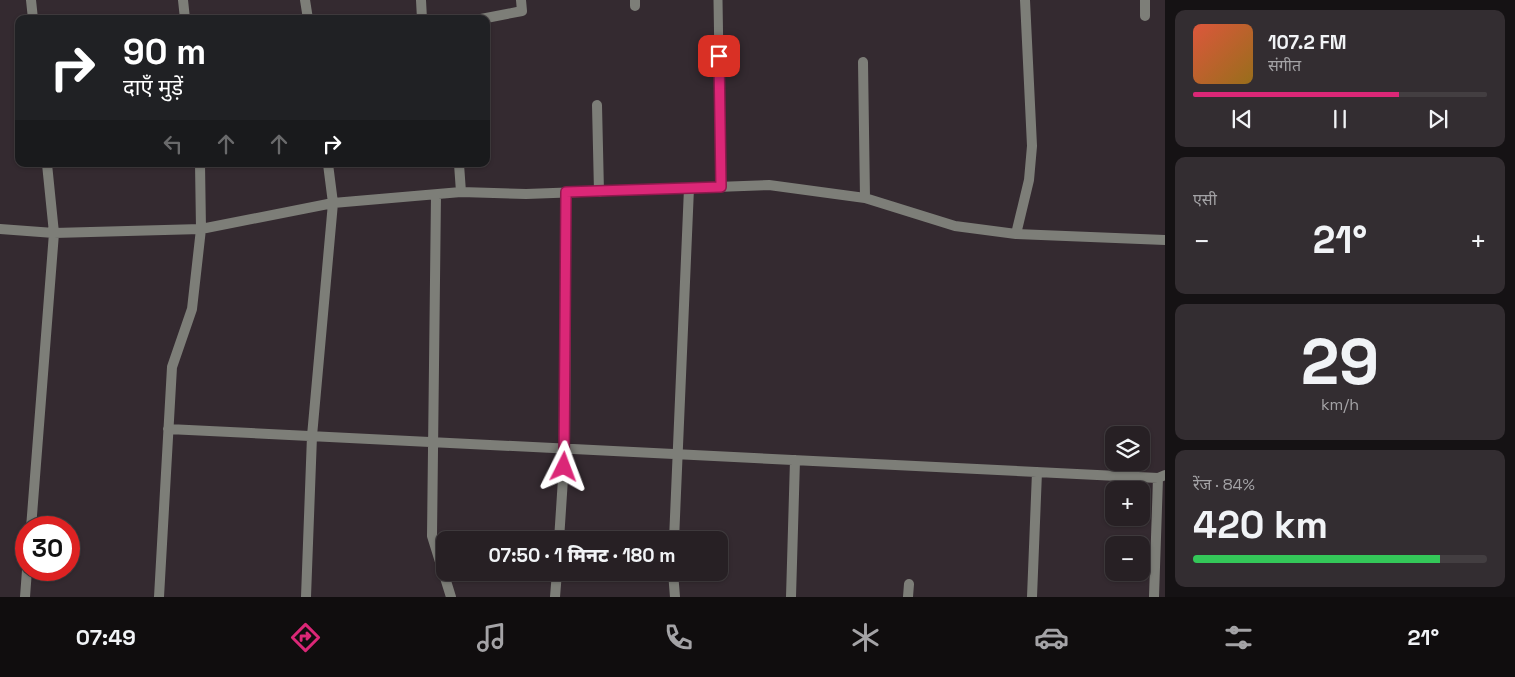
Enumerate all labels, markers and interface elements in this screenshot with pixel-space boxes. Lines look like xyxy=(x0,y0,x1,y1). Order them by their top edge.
text: 90 m xyxy=(123,30,206,74)
text: 107.2 FM xyxy=(1268,30,1346,55)
icon: right xyxy=(40,35,105,100)
pin xyxy=(698,35,740,77)
icon: arrive xyxy=(705,42,733,70)
text: संगीत xyxy=(1268,55,1301,76)
text: दाएँ मुड़ें xyxy=(123,73,183,101)
icon: previous xyxy=(1228,105,1256,133)
icon: pause xyxy=(1326,105,1354,133)
icon: next xyxy=(1424,105,1452,133)
icon: left xyxy=(159,130,187,158)
icon: ahead xyxy=(212,130,240,158)
icon: ahead xyxy=(265,130,293,158)
icon: right xyxy=(318,130,346,158)
text: एसी xyxy=(1193,189,1217,210)
text: 21° xyxy=(1313,216,1367,264)
text: − xyxy=(1193,223,1210,259)
text: + xyxy=(1470,223,1487,259)
text: 29 xyxy=(1301,320,1379,403)
text: km/h xyxy=(1321,394,1359,415)
map controls xyxy=(1105,426,1150,581)
button: layers xyxy=(1105,426,1150,471)
position arrow xyxy=(537,440,589,492)
text: रेंज · 84% xyxy=(1193,474,1255,495)
button: + xyxy=(1105,481,1150,526)
text: 420 km xyxy=(1193,501,1328,549)
speed limit sign: 30 xyxy=(15,516,80,581)
button: − xyxy=(1105,536,1150,581)
text: 07:50 · 1 मिनट · 180 m xyxy=(488,543,676,568)
icon: directions xyxy=(288,620,323,655)
icon: music xyxy=(474,620,509,655)
icon: phone xyxy=(661,620,696,655)
icon: climate xyxy=(848,620,883,655)
icon: car xyxy=(1034,620,1069,655)
icon: filters xyxy=(1221,620,1256,655)
text: 07:49 xyxy=(76,623,136,651)
text: 21° xyxy=(1407,623,1439,651)

